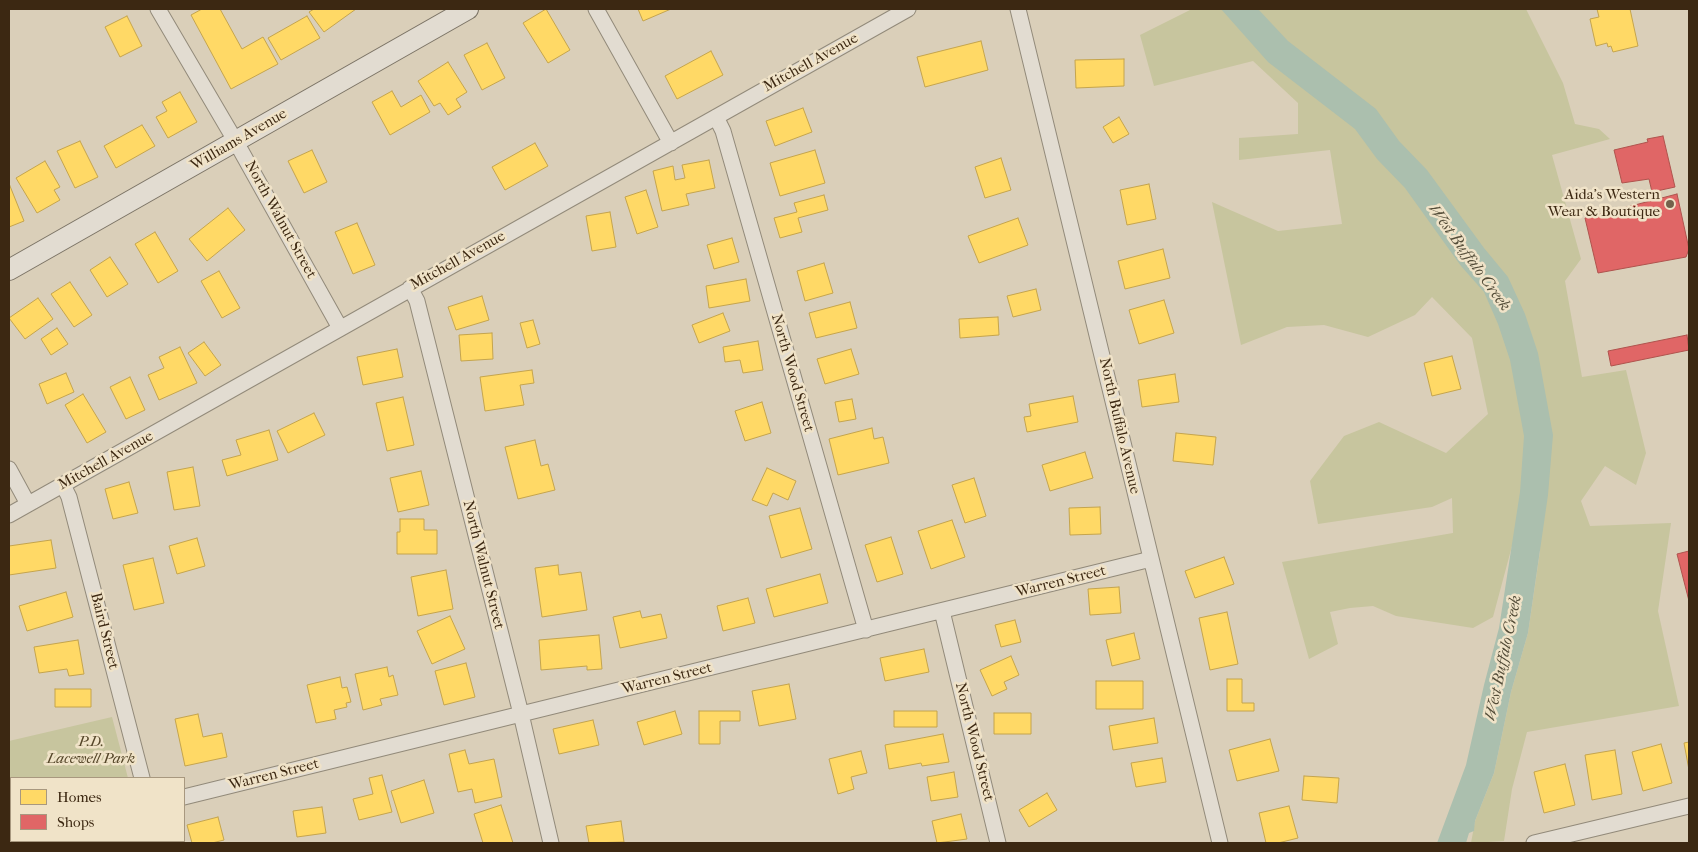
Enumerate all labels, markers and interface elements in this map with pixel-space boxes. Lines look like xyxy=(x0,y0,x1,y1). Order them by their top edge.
street label: Mitchell Avenue xyxy=(760,30,862,96)
street label: Williams Avenue xyxy=(188,105,290,175)
street label: North Walnut Street xyxy=(240,158,320,282)
place label: Aida's Western Wear & Boutique xyxy=(1548,186,1660,221)
marker: Aida's Western Wear & Boutique xyxy=(1664,198,1676,210)
water label: West Buffalo Creek xyxy=(1424,201,1514,315)
street label: Mitchell Avenue xyxy=(407,228,509,294)
street label: North Wood Street xyxy=(767,312,817,434)
street label: North Buffalo Avenue xyxy=(1095,356,1143,496)
street label: Mitchell Avenue xyxy=(55,428,157,494)
street label: North Walnut Street xyxy=(458,499,508,631)
street label: Warren Street xyxy=(1014,562,1108,602)
street label: Baird Street xyxy=(86,591,122,671)
water label: West Buffalo Creek xyxy=(1481,594,1527,722)
street label: Warren Street xyxy=(620,659,714,699)
street label: North Wood Street xyxy=(951,681,997,803)
park label: P.D. Lacewell Park xyxy=(47,733,135,768)
street label: Warren Street xyxy=(227,755,321,795)
legend xyxy=(10,777,185,842)
text: Homes xyxy=(57,788,102,806)
text: Shops xyxy=(57,813,94,831)

